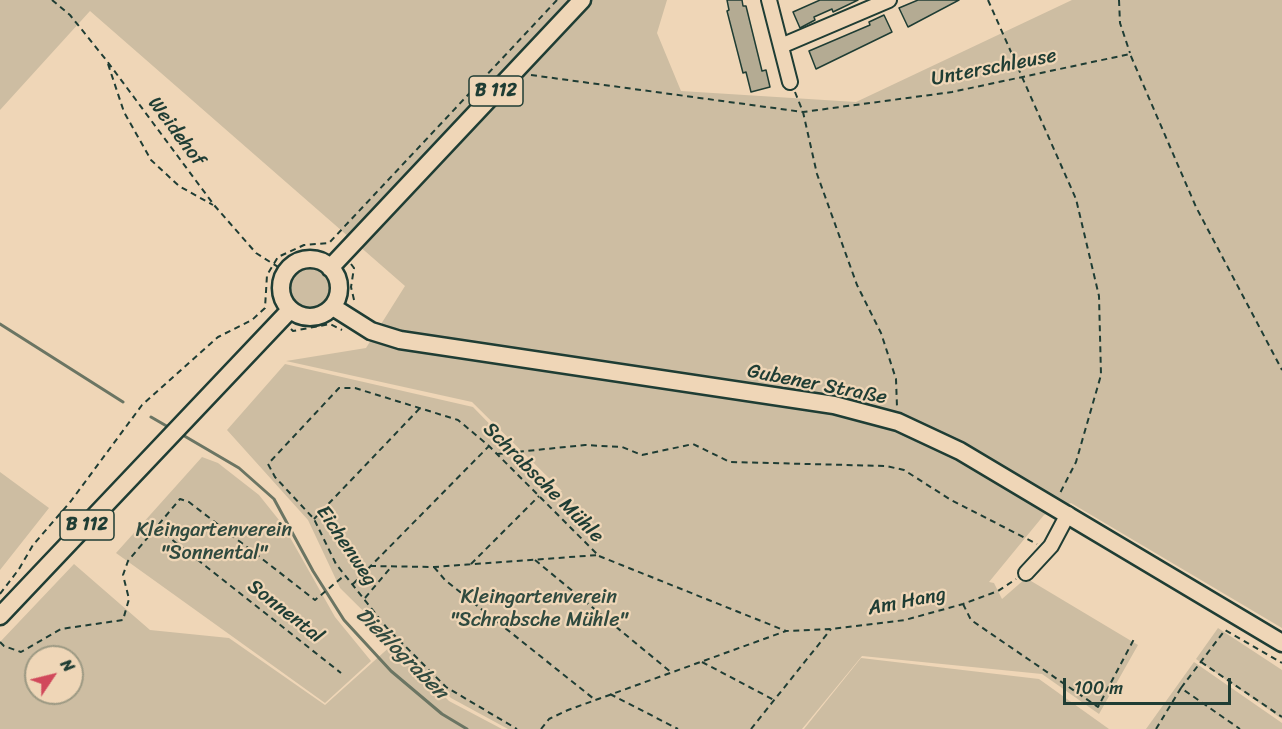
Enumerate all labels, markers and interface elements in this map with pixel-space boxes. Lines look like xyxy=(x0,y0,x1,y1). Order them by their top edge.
street label: Unterschleuse xyxy=(929,44,1059,92)
road number: B 112 xyxy=(469,76,523,106)
street label: Weidehof xyxy=(142,93,210,171)
street label: Gubener Straße xyxy=(745,360,889,410)
street label: Schrabsche Mühle xyxy=(478,418,608,548)
street label: Eichenweg xyxy=(310,501,382,591)
road number: B 112 xyxy=(60,510,114,540)
park label: Kleingartenverein "Sonnental" xyxy=(136,519,292,566)
street label: Sonnental xyxy=(242,575,328,649)
street label: Am Hang xyxy=(866,583,948,621)
park label: Kleingartenverein "Schrabsche Mühle" xyxy=(450,586,628,633)
water label: Diehlograben xyxy=(350,603,452,705)
north arrow xyxy=(24,645,84,705)
text: N xyxy=(52,653,83,678)
scale bar xyxy=(1066,666,1234,704)
text: 100 m xyxy=(1074,672,1123,704)

